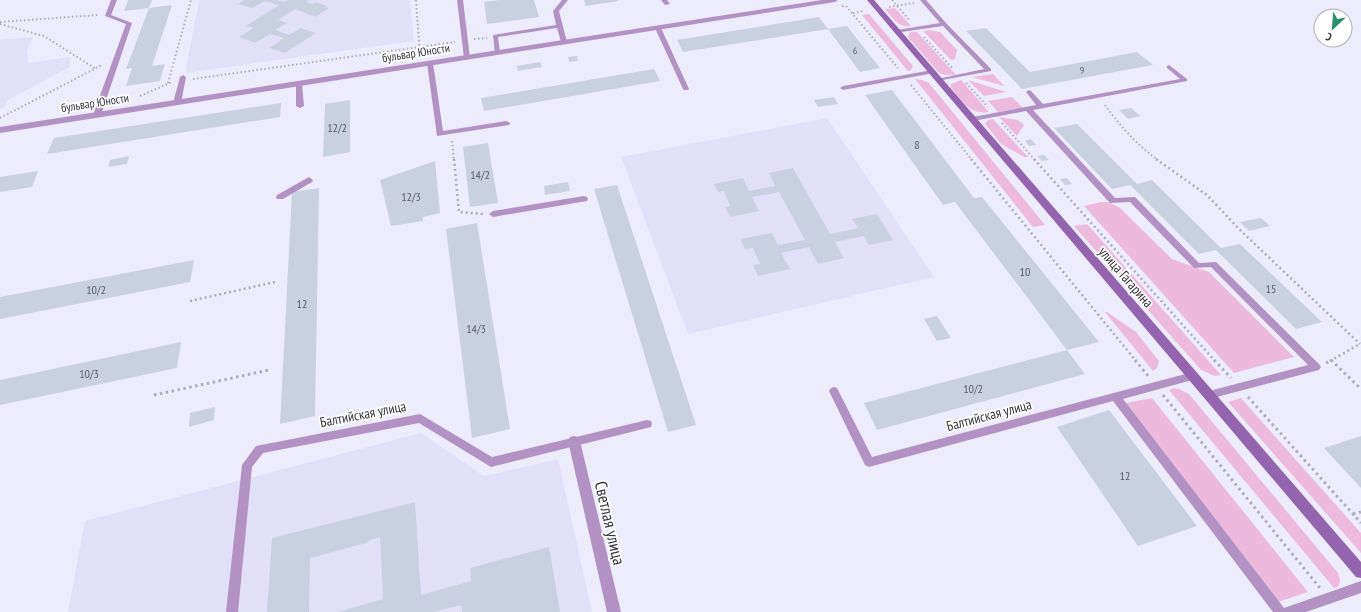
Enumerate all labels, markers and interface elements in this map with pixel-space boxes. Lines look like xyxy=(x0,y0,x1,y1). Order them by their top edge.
north arrow xyxy=(1313,8,1353,48)
text: С xyxy=(1323,30,1334,44)
street label: бульвар Юности xyxy=(381,40,451,65)
house number: 6 xyxy=(853,44,858,57)
house number: 9 xyxy=(1080,64,1084,77)
street label: бульвар Юности xyxy=(60,90,130,115)
house number: 12/2 xyxy=(327,120,347,135)
house number: 8 xyxy=(914,137,920,152)
house number: 14/2 xyxy=(470,167,490,182)
house number: 12/3 xyxy=(401,189,421,204)
street label: улица Гагарина xyxy=(1095,243,1157,311)
house number: 10 xyxy=(1020,264,1030,279)
house number: 15 xyxy=(1266,281,1276,296)
house number: 10/2 xyxy=(86,282,106,297)
house number: 12 xyxy=(297,296,307,311)
house number: 14/3 xyxy=(466,321,486,336)
house number: 10/3 xyxy=(79,366,99,381)
house number: 10/2 xyxy=(963,381,983,396)
street label: Балтийская улица xyxy=(944,395,1034,435)
street label: Балтийская улица xyxy=(318,397,408,431)
house number: 12 xyxy=(1120,468,1130,483)
street label: Светлая улица xyxy=(590,479,630,567)

